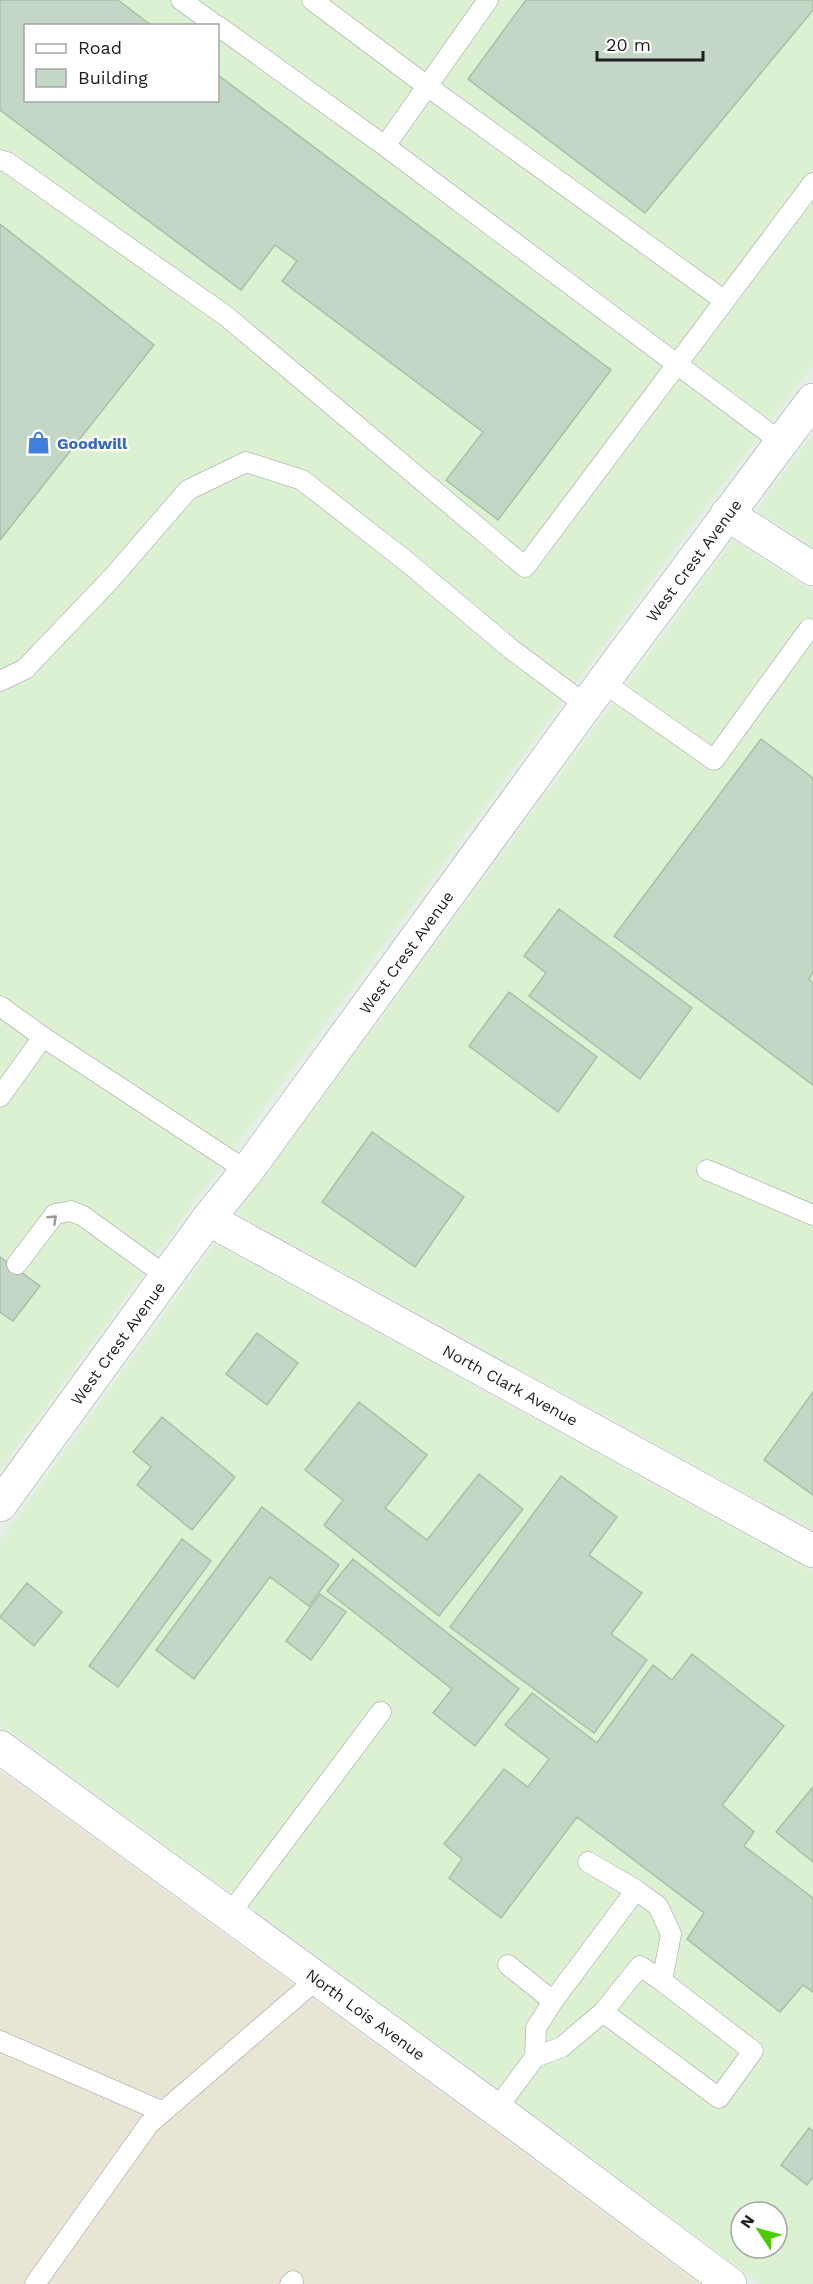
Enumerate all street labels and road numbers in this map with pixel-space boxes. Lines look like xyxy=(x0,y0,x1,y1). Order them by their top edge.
street label: West Crest Avenue xyxy=(642,495,745,625)
street label: West Crest Avenue xyxy=(355,887,457,1018)
street label: West Crest Avenue xyxy=(66,1278,169,1409)
street label: North Clark Avenue xyxy=(440,1340,581,1430)
street label: North Lois Avenue xyxy=(303,1965,429,2064)

